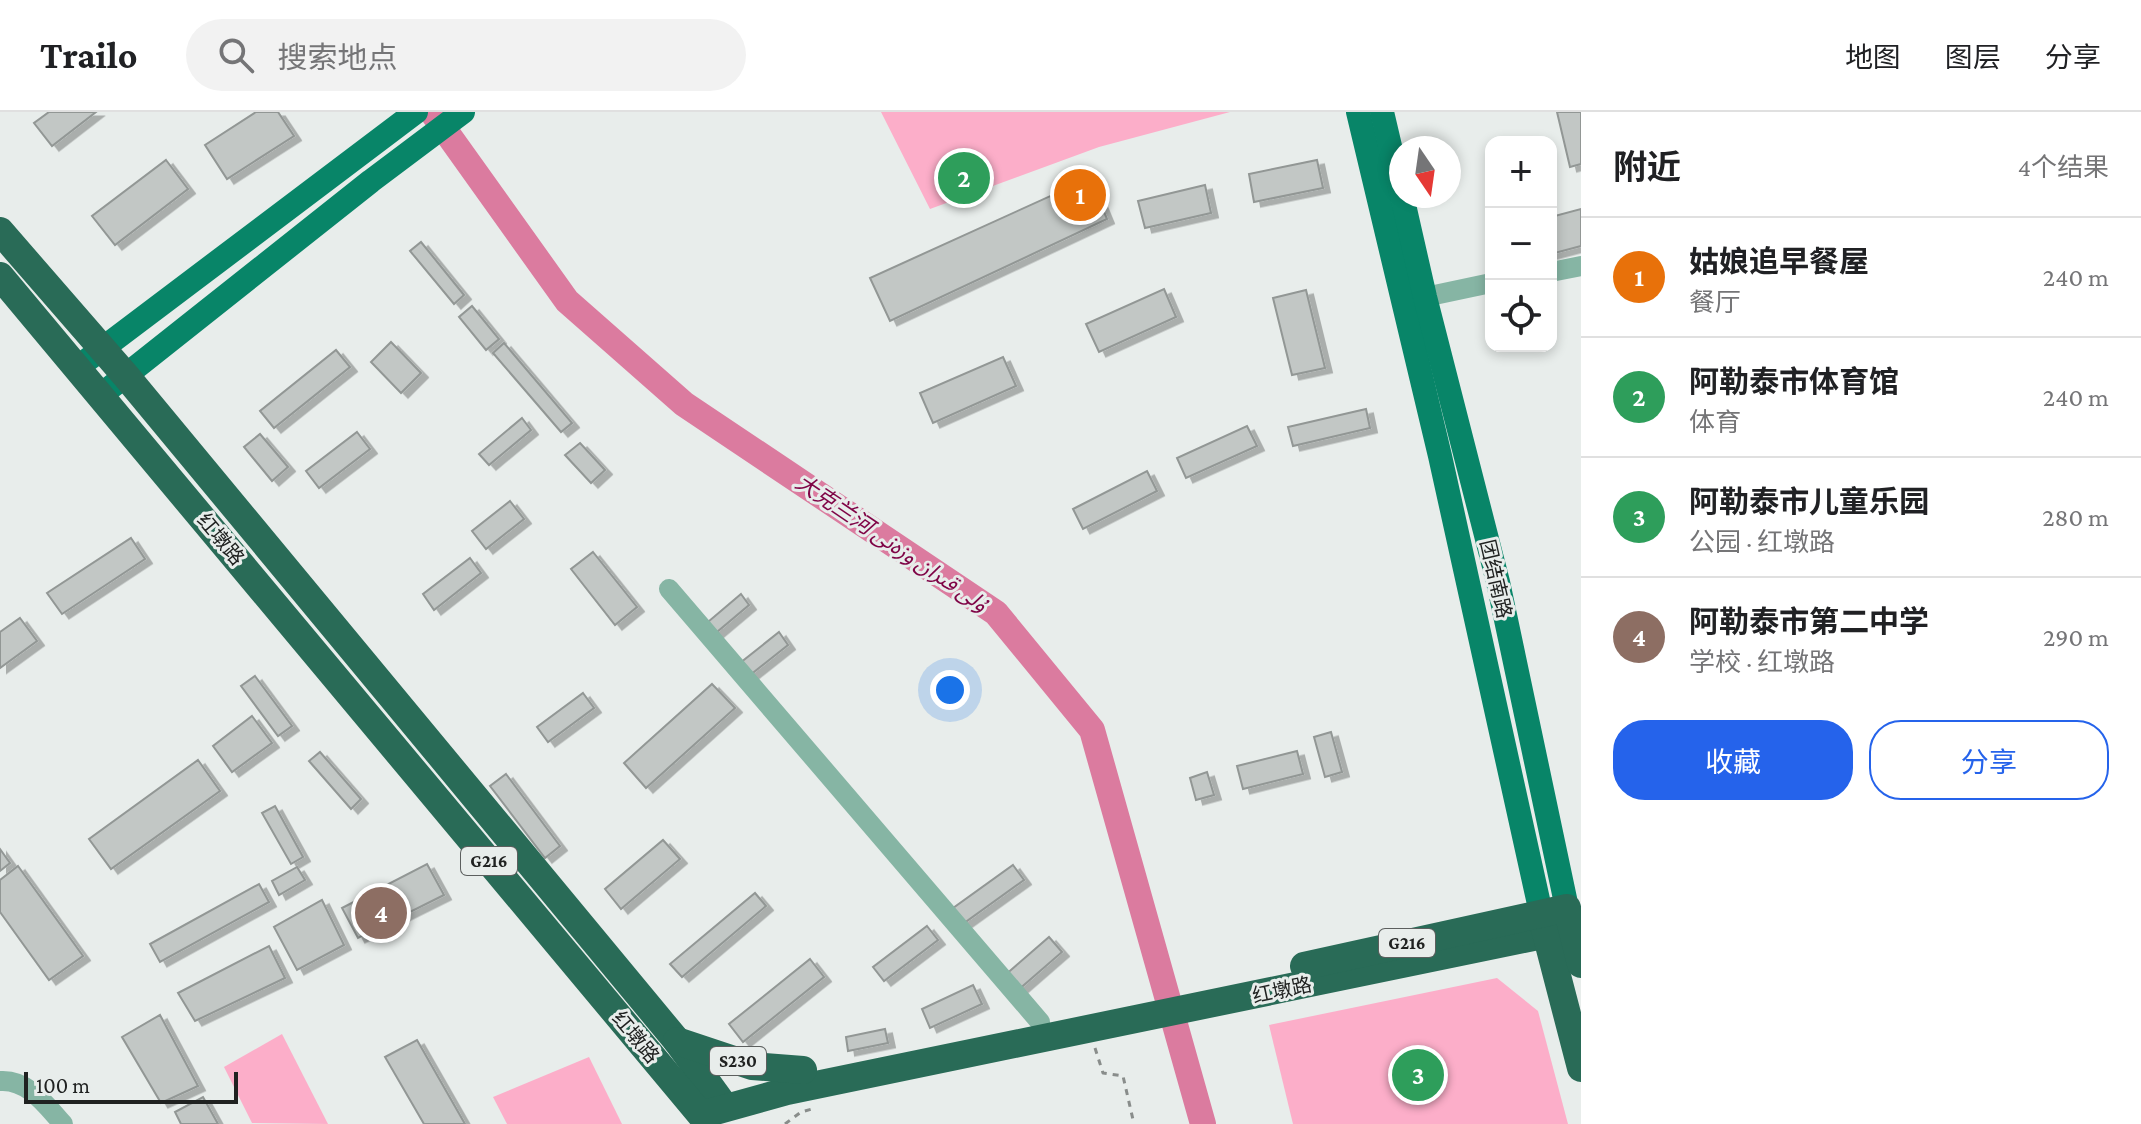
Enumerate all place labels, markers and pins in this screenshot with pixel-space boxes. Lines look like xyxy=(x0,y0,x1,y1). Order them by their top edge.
pin: 2 xyxy=(938,148,990,208)
pin: 1 xyxy=(1054,165,1106,225)
pin: 4 xyxy=(355,883,407,943)
pin: 3 xyxy=(1392,1045,1444,1105)

